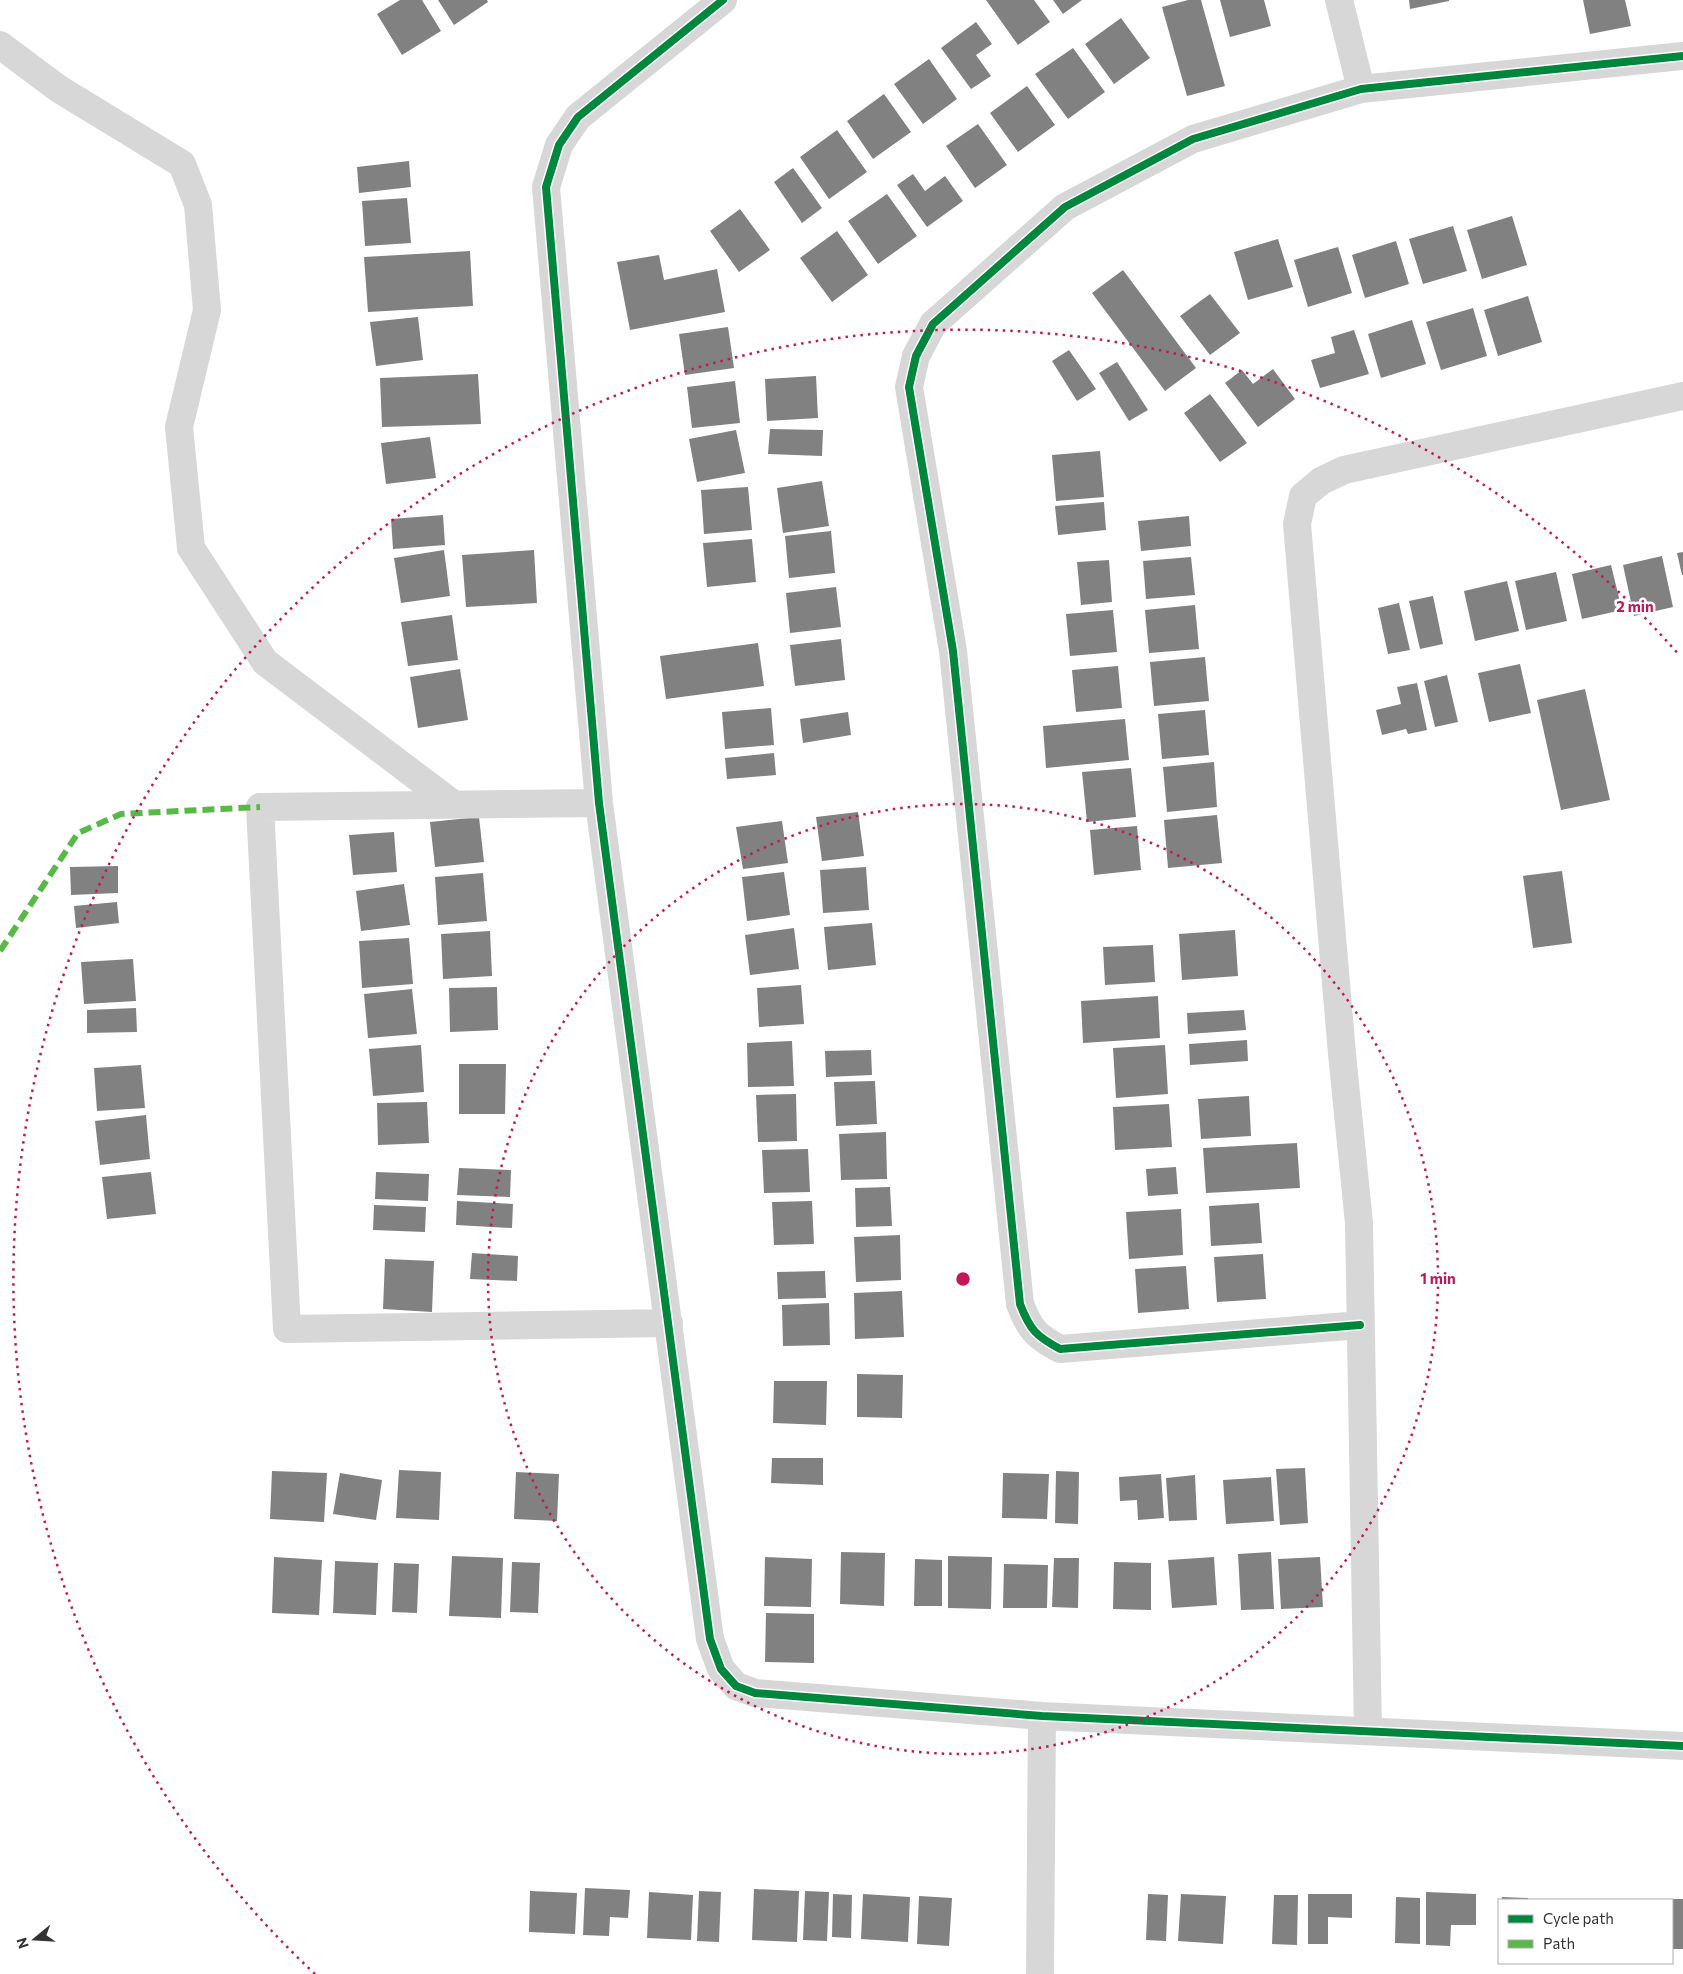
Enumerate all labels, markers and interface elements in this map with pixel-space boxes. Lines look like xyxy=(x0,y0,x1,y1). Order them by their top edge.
text: 2 min xyxy=(1616,597,1654,615)
text: 1 min xyxy=(1420,1269,1456,1287)
centre of rings xyxy=(954,1270,972,1288)
legend xyxy=(1498,1899,1673,1964)
text: Cycle path xyxy=(1543,1909,1614,1927)
north arrow xyxy=(10,1914,60,1964)
text: Path xyxy=(1543,1934,1575,1952)
text: N xyxy=(12,1936,32,1951)

